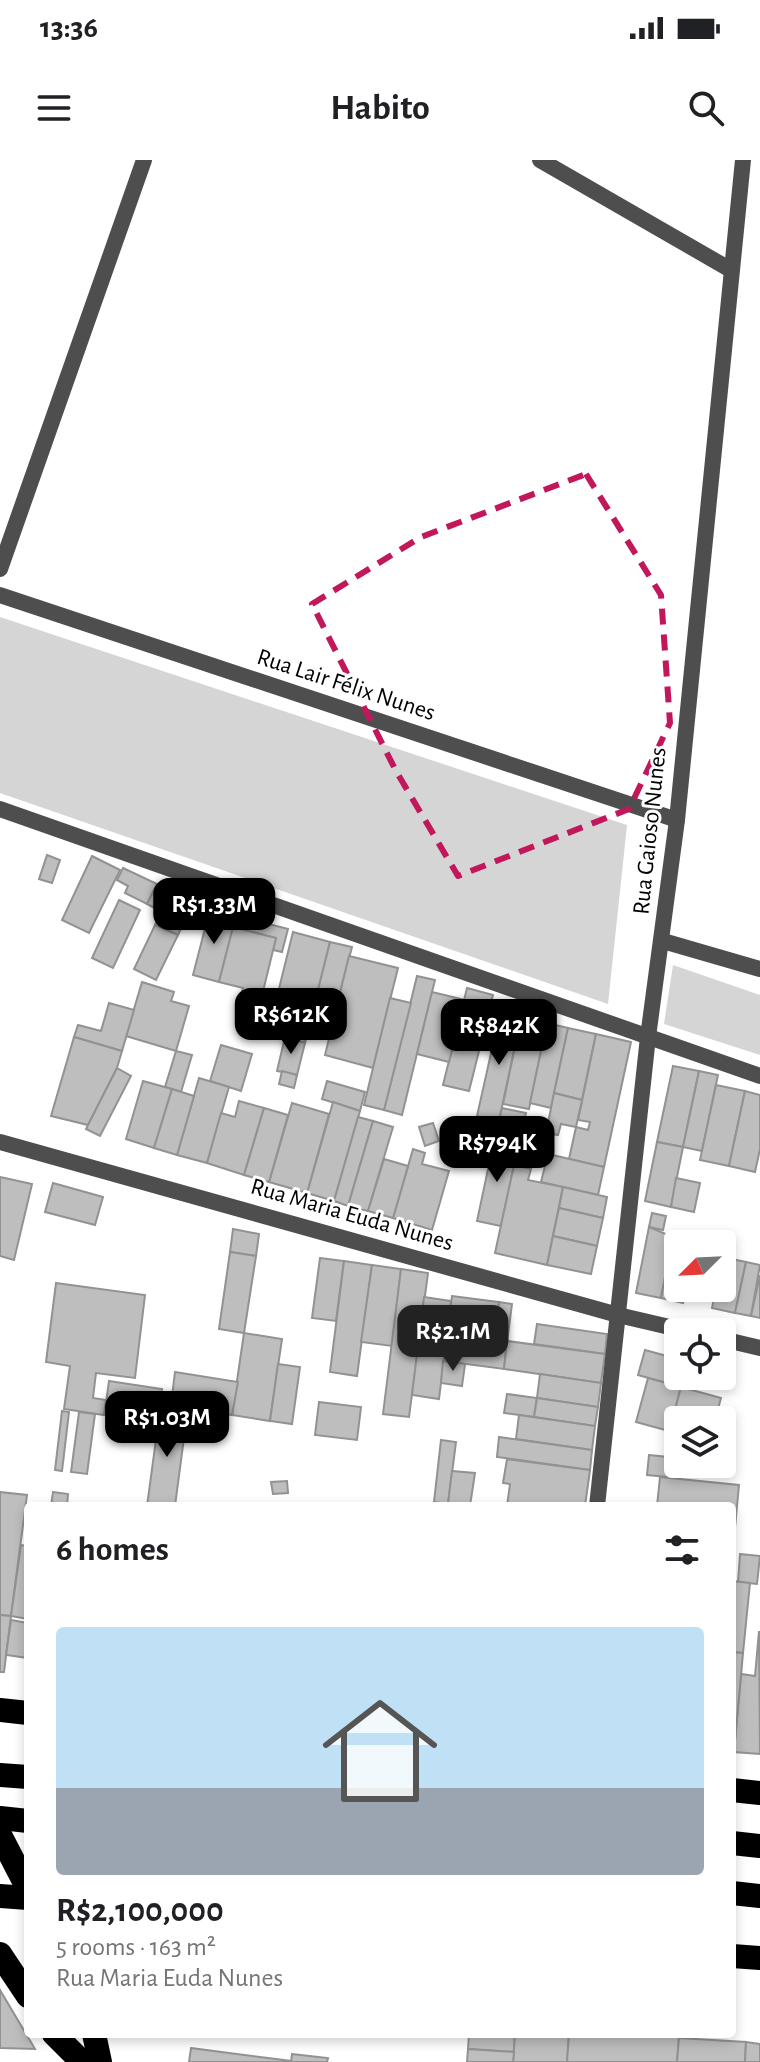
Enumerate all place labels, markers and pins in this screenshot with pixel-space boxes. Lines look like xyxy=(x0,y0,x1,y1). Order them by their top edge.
pin: R$1.33M xyxy=(140,878,288,946)
pin: R$612K xyxy=(226,988,356,1056)
pin: R$842K xyxy=(434,999,564,1067)
pin: R$794K xyxy=(432,1116,562,1184)
pin: R$2.1M xyxy=(388,1305,518,1373)
pin: R$1.03M xyxy=(93,1391,241,1459)

